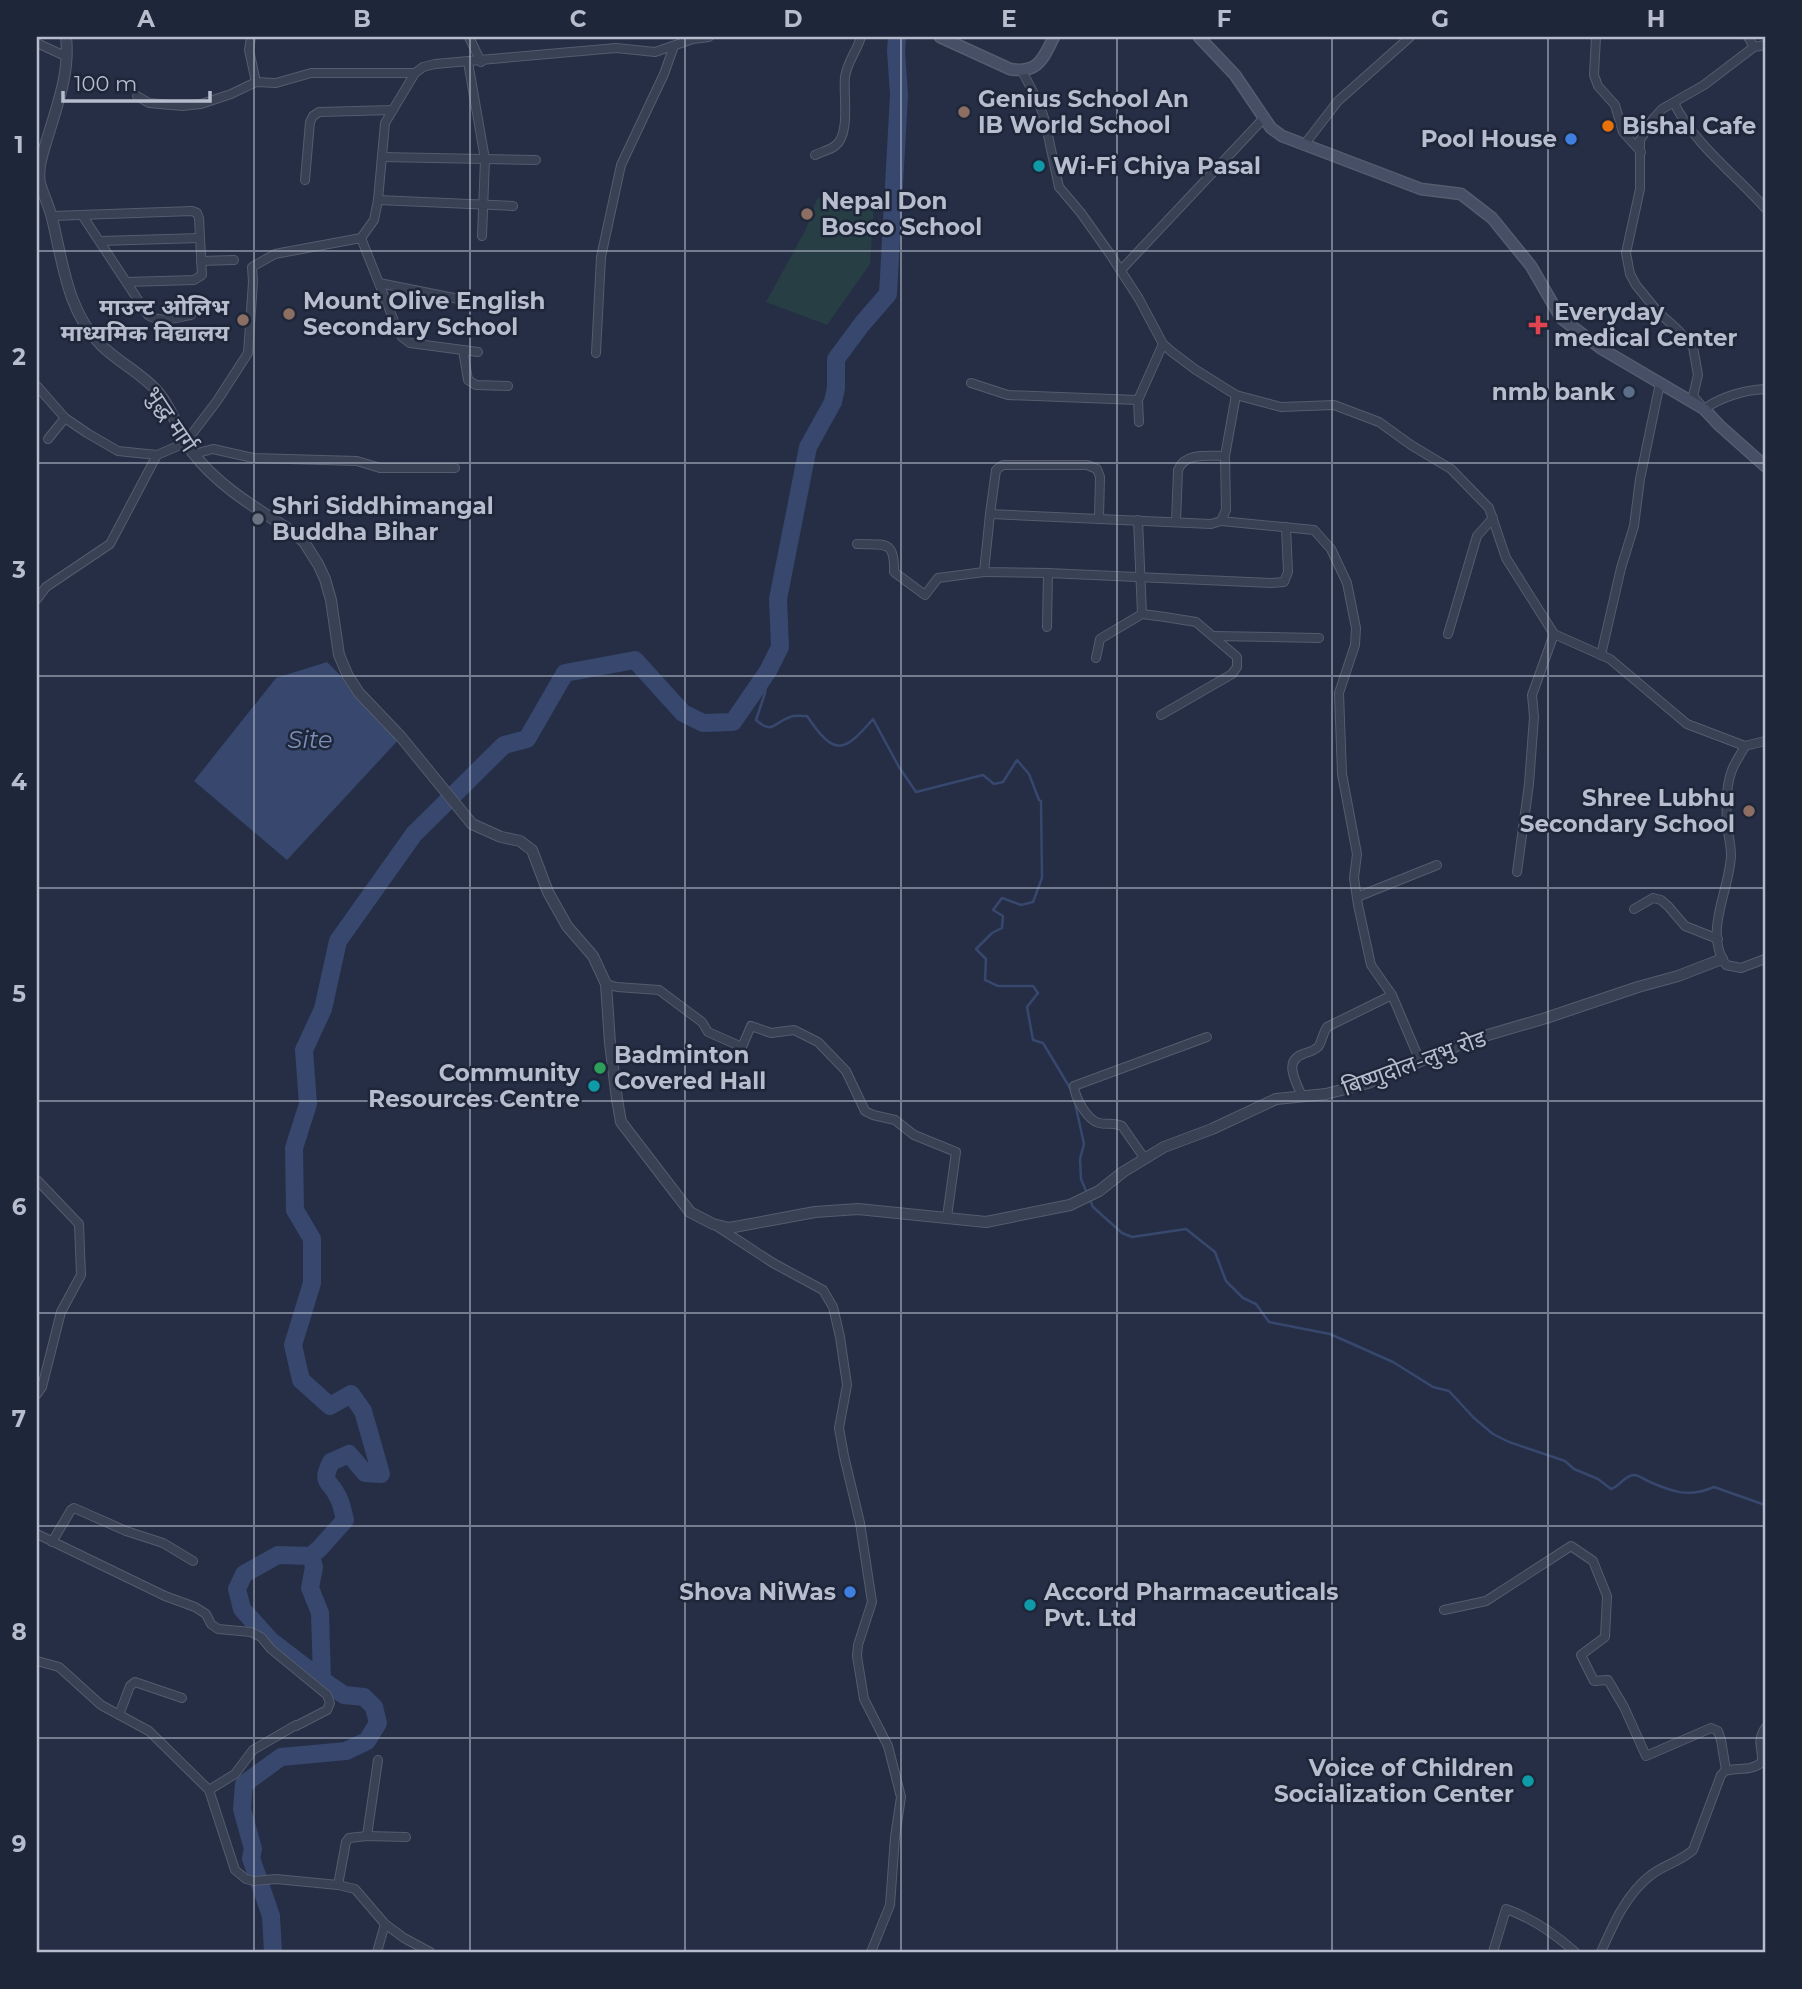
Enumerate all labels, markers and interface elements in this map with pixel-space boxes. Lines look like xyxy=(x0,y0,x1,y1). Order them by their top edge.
text: A xyxy=(136,5,155,33)
text: B xyxy=(353,5,371,33)
text: C xyxy=(570,5,587,33)
text: D xyxy=(784,5,803,33)
text: E xyxy=(1001,5,1017,33)
text: F xyxy=(1217,5,1232,33)
text: G xyxy=(1431,5,1449,33)
text: H xyxy=(1647,5,1665,33)
scale bar xyxy=(63,60,210,104)
text: 100 m xyxy=(74,71,137,96)
place label: Genius School An IB World School xyxy=(978,85,1189,139)
marker: Genius School An IB World School xyxy=(956,104,972,120)
place label: Bishal Cafe xyxy=(1622,112,1756,140)
marker: Bishal Cafe xyxy=(1600,118,1616,134)
place label: Pool House xyxy=(1421,125,1557,153)
text: 1 xyxy=(14,131,24,159)
marker: Pool House xyxy=(1563,131,1579,147)
place label: Wi-Fi Chiya Pasal xyxy=(1053,152,1261,180)
marker: Wi-Fi Chiya Pasal xyxy=(1031,158,1047,174)
place label: Nepal Don Bosco School xyxy=(821,187,982,241)
marker: Nepal Don Bosco School xyxy=(799,206,815,222)
place label: Mount Olive English Secondary School xyxy=(303,287,545,341)
place label: माउन्ट ओलिभ माध्यमिक विद्यालय xyxy=(60,293,230,347)
place label: Everyday medical Center xyxy=(1554,298,1738,352)
marker: Mount Olive English Secondary School xyxy=(281,306,297,322)
marker: माउन्ट ओलिभ माध्यमिक विद्यालय xyxy=(235,312,251,328)
marker: Everyday medical Center xyxy=(1528,315,1548,335)
text: 2 xyxy=(12,343,26,371)
place label: nmb bank xyxy=(1492,378,1616,406)
street label: भुद्ध मार्ग xyxy=(138,381,204,459)
marker: nmb bank xyxy=(1621,384,1637,400)
place label: Shri Siddhimangal Buddha Bihar xyxy=(272,492,494,546)
marker: Shri Siddhimangal Buddha Bihar xyxy=(250,511,266,527)
text: 3 xyxy=(11,556,26,584)
water label: Site xyxy=(287,725,333,754)
text: 4 xyxy=(11,768,27,796)
place label: Shree Lubhu Secondary School xyxy=(1520,784,1735,838)
marker: Shree Lubhu Secondary School xyxy=(1741,803,1757,819)
text: 5 xyxy=(12,980,26,1008)
street label: बिष्णुदोल-लुभु रोड xyxy=(1338,1024,1491,1103)
place label: Badminton Covered Hall xyxy=(614,1041,766,1095)
place label: Community Resources Centre xyxy=(368,1059,580,1113)
marker: Badminton Covered Hall xyxy=(592,1060,608,1076)
marker: Community Resources Centre xyxy=(586,1078,602,1094)
text: 6 xyxy=(12,1193,27,1221)
text: 7 xyxy=(12,1405,26,1433)
place label: Shova NiWas xyxy=(679,1578,836,1606)
place label: Accord Pharmaceuticals Pvt. Ltd xyxy=(1043,1578,1338,1632)
marker: Shova NiWas xyxy=(842,1584,858,1600)
marker: Accord Pharmaceuticals Pvt. Ltd xyxy=(1022,1597,1038,1613)
text: 8 xyxy=(11,1618,27,1646)
place label: Voice of Children Socialization Center xyxy=(1274,1754,1514,1808)
marker: Voice of Children Socialization Center xyxy=(1520,1773,1536,1789)
text: 9 xyxy=(12,1830,26,1858)

